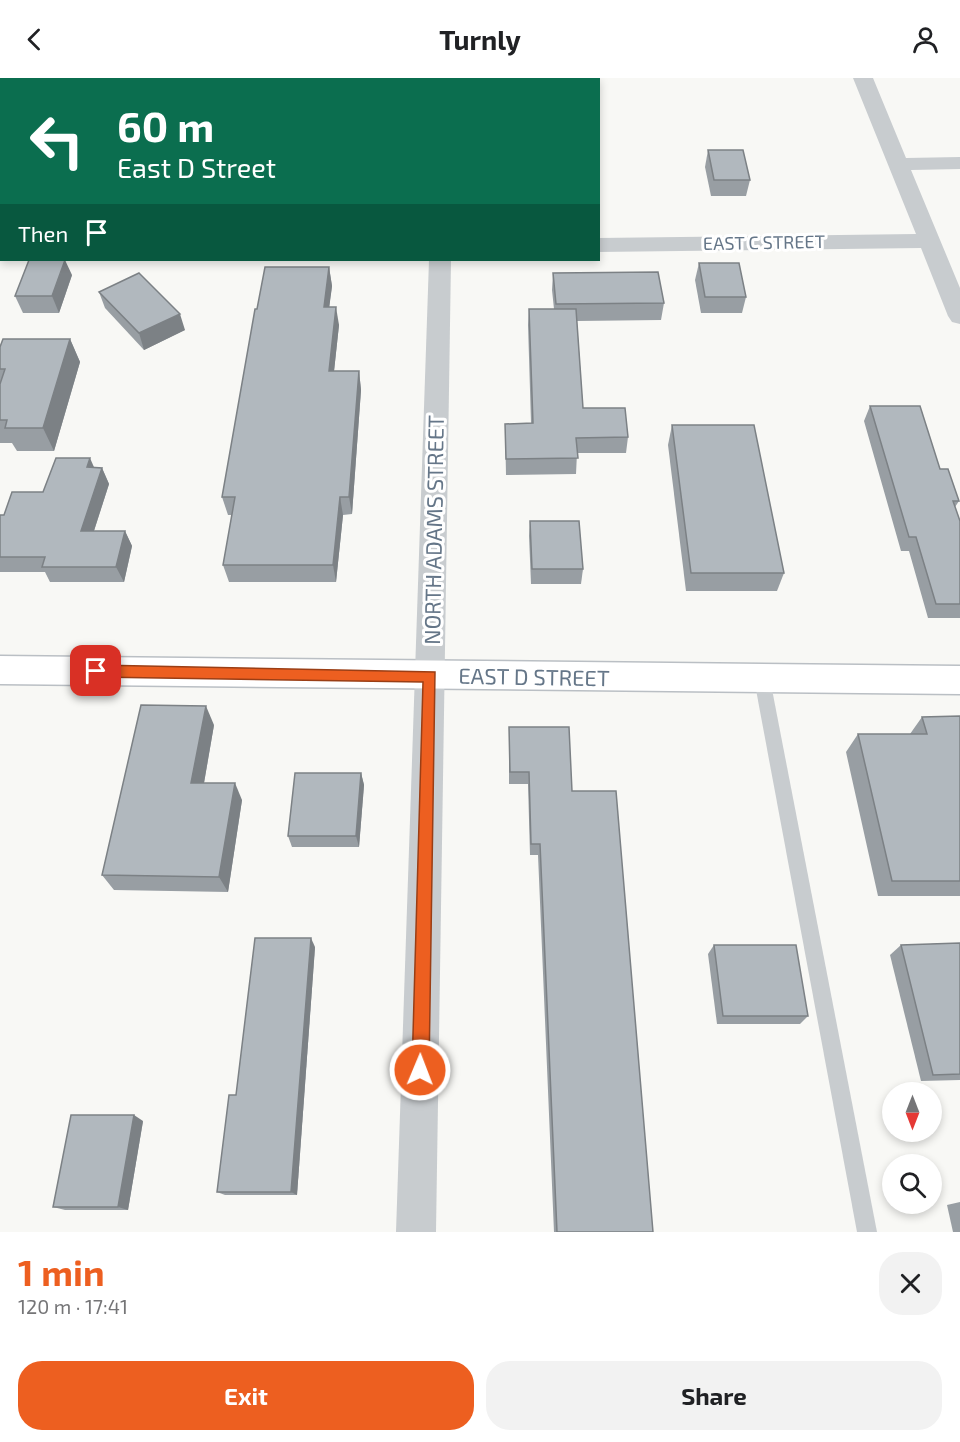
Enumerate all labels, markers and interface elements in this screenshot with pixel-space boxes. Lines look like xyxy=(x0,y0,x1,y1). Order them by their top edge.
icon: back xyxy=(18,23,51,56)
text: Turnly xyxy=(439,23,521,55)
icon: person xyxy=(909,23,942,56)
text: 60 m xyxy=(117,100,214,150)
icon: left xyxy=(18,102,96,180)
text: East D Street xyxy=(117,151,276,183)
icon: arrive xyxy=(80,216,113,249)
text: Then xyxy=(18,220,68,246)
street label: EAST C STREET xyxy=(703,230,826,254)
street label: NORTH ADAMS STREET xyxy=(418,415,448,645)
pin xyxy=(70,645,121,696)
icon: arrive xyxy=(79,654,112,687)
street label: EAST D STREET xyxy=(458,662,610,690)
position arrow xyxy=(388,1038,452,1102)
north arrow xyxy=(882,1082,942,1142)
map controls xyxy=(882,1082,942,1214)
button: search xyxy=(882,1154,942,1214)
text: 1 min xyxy=(18,1250,105,1293)
button: close xyxy=(879,1252,942,1315)
text: 120 m · 17:41 xyxy=(18,1294,128,1318)
button: Exit xyxy=(18,1361,474,1430)
button: Share xyxy=(486,1361,942,1430)

